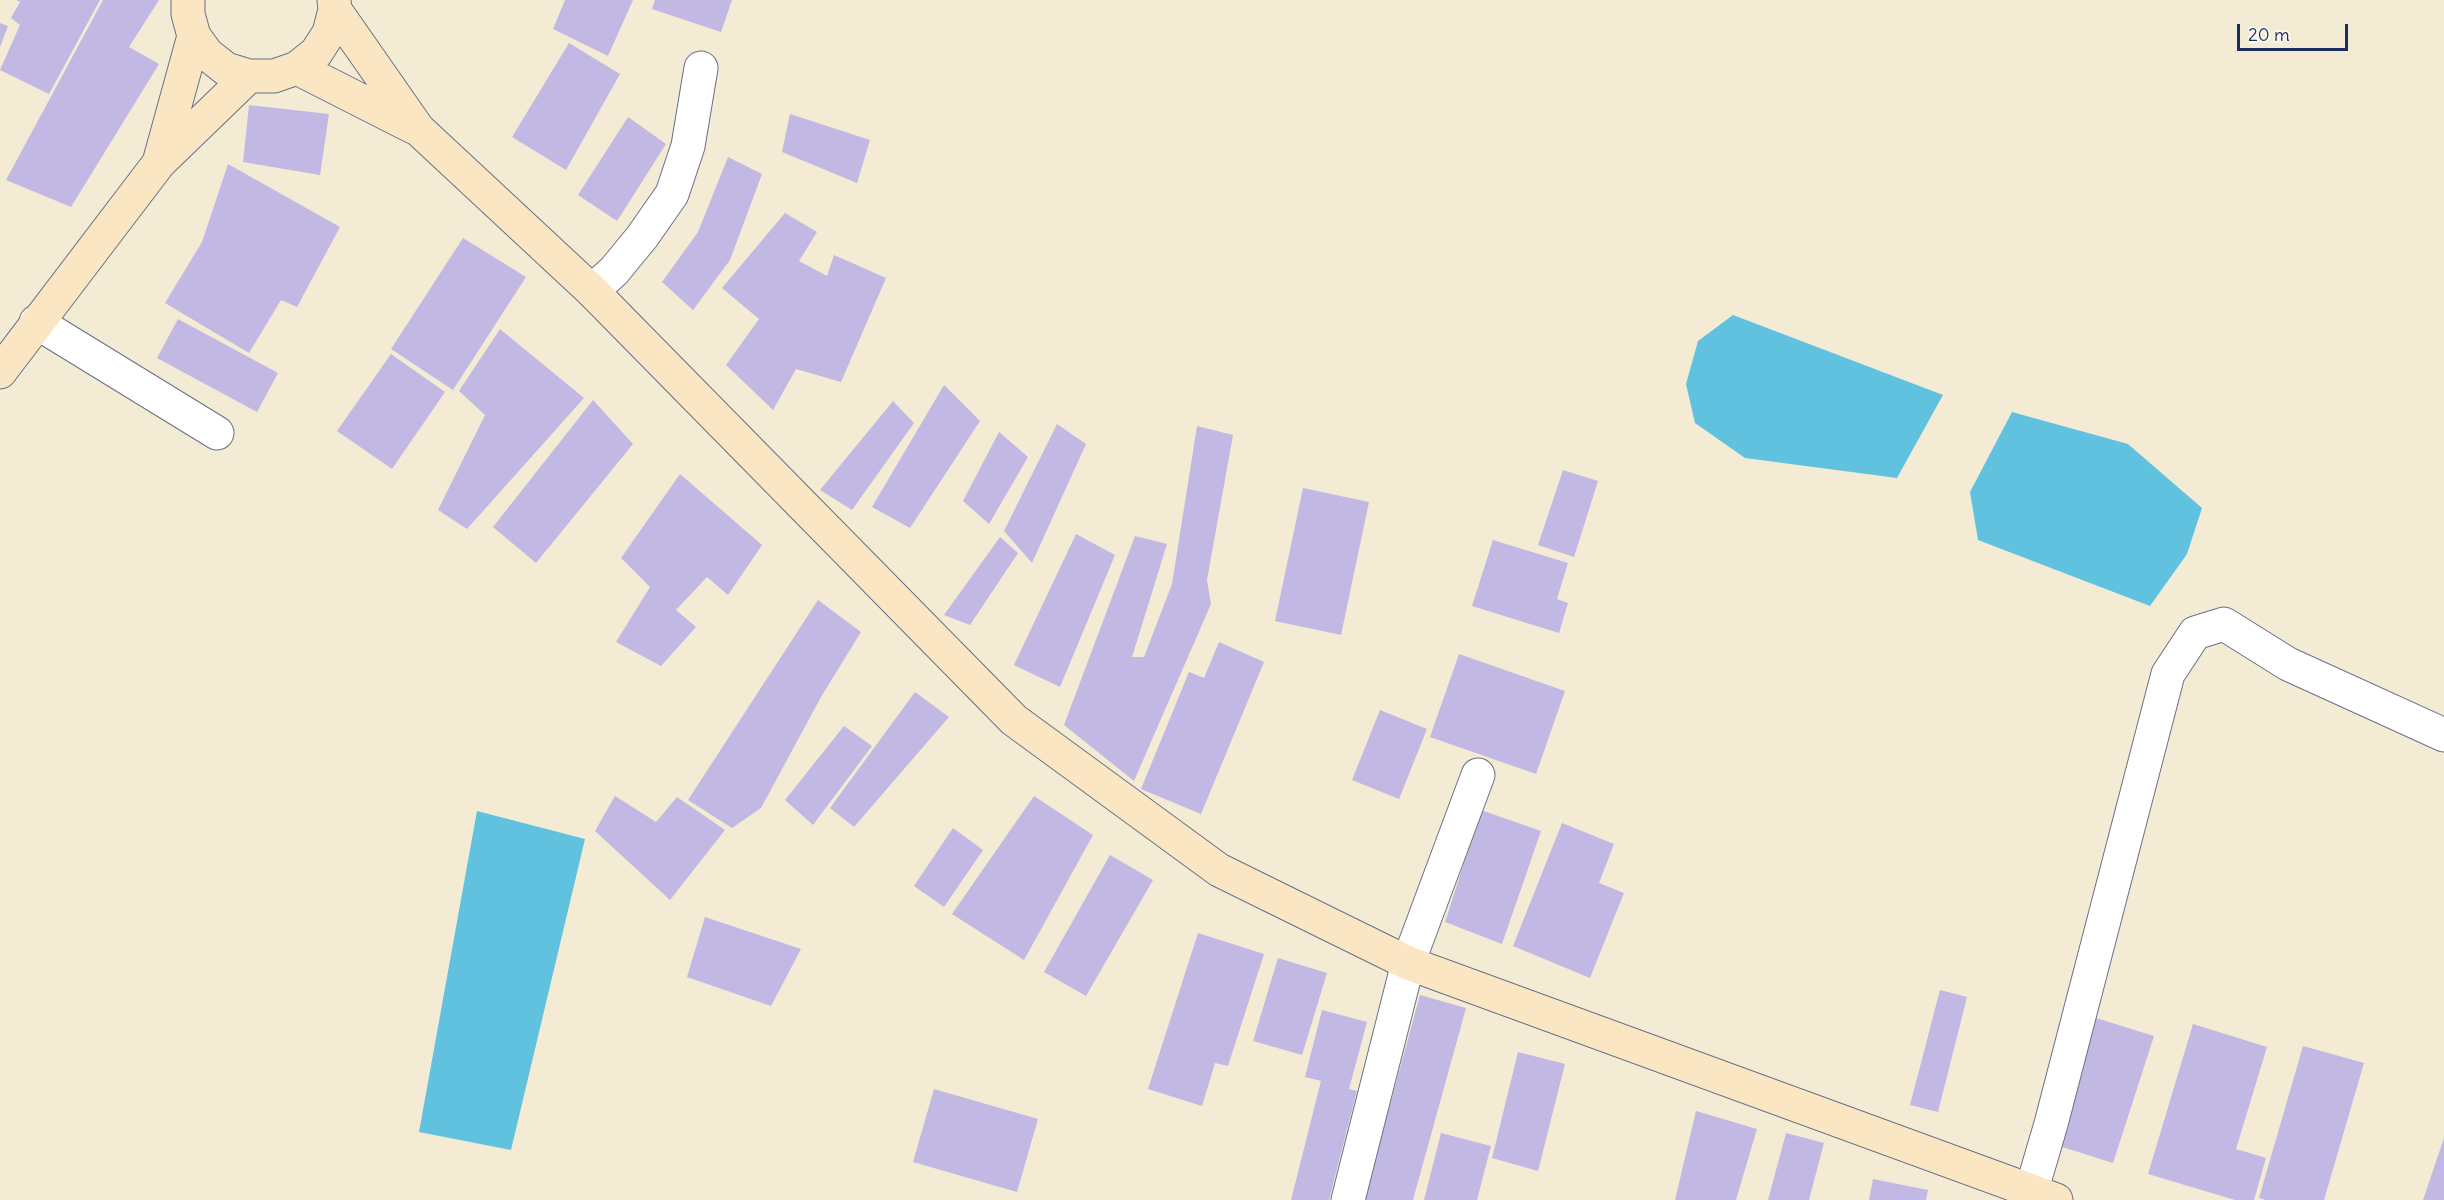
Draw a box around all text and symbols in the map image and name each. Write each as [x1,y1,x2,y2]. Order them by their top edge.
scale bar [2240,12,2351,50]
text: 20 m [2248,23,2290,46]

